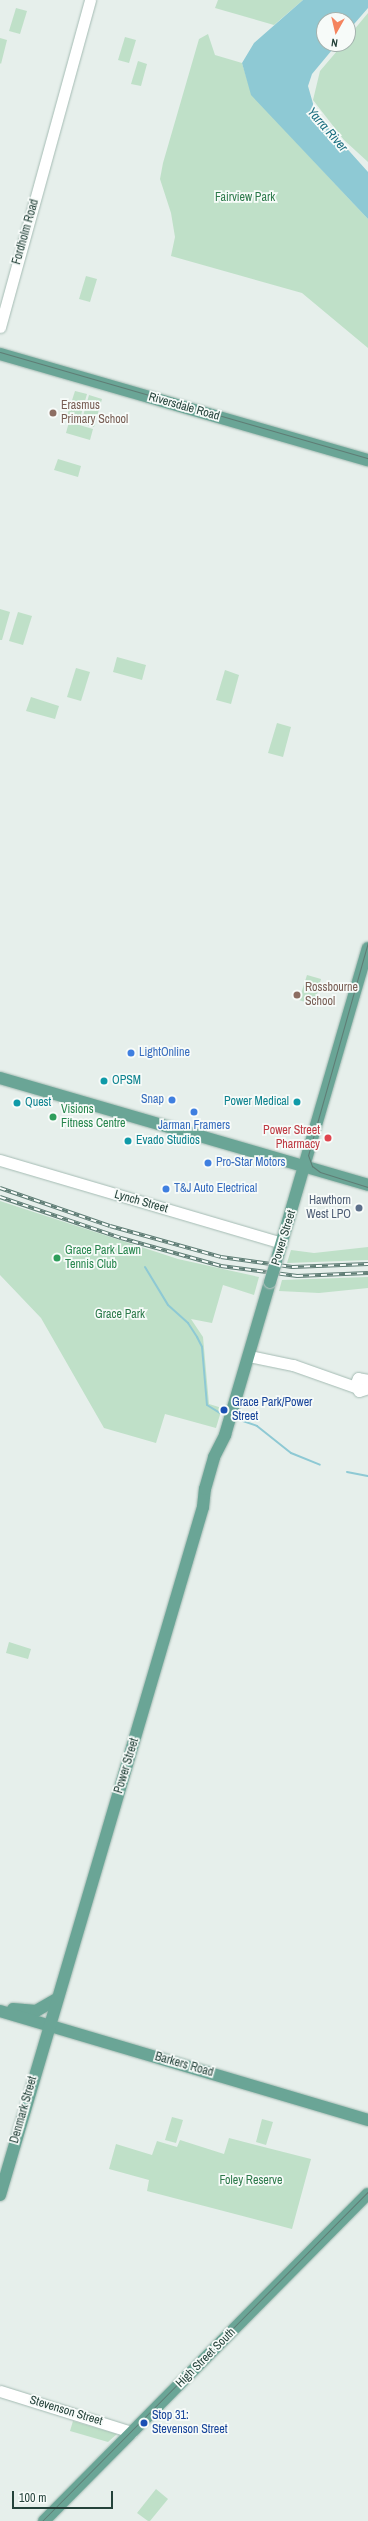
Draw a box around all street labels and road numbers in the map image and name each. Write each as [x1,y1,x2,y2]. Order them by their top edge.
street label: Fordholm Road [10,198,42,266]
street label: Riversdale Road [147,390,221,424]
street label: Lynch Street [113,1188,169,1216]
street label: Power Street [269,1209,299,1267]
street label: Power Street [112,1737,142,1795]
street label: Barkers Road [153,2050,215,2080]
street label: Denmark Street [8,2075,40,2145]
street label: High Street South [173,2325,239,2391]
street label: Stevenson Street [28,2393,104,2429]

